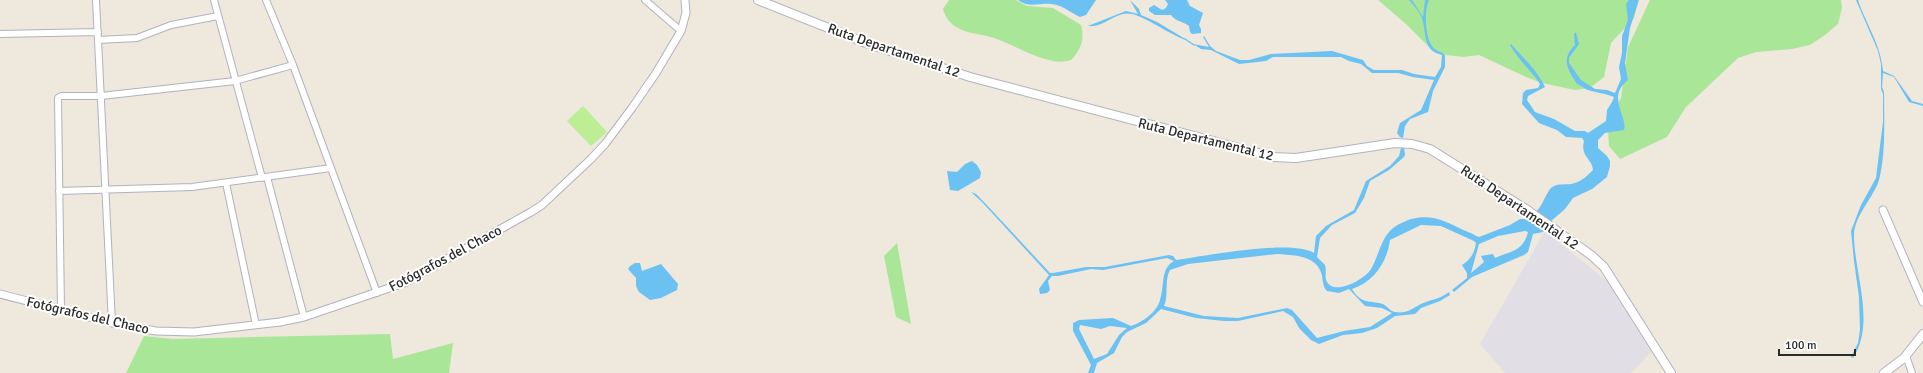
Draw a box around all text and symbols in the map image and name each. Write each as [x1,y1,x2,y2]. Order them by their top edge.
street label: Ruta Departamental 12 [825,20,962,81]
street label: Ruta Departamental 12 [1136,114,1275,165]
street label: Ruta Departamental 12 [1457,162,1582,253]
street label: Fotógrafos del Chaco [386,222,505,295]
street label: Fotógrafos del Chaco [25,293,151,338]
scale bar [1779,331,1855,357]
text: 100 m [1785,338,1817,353]

